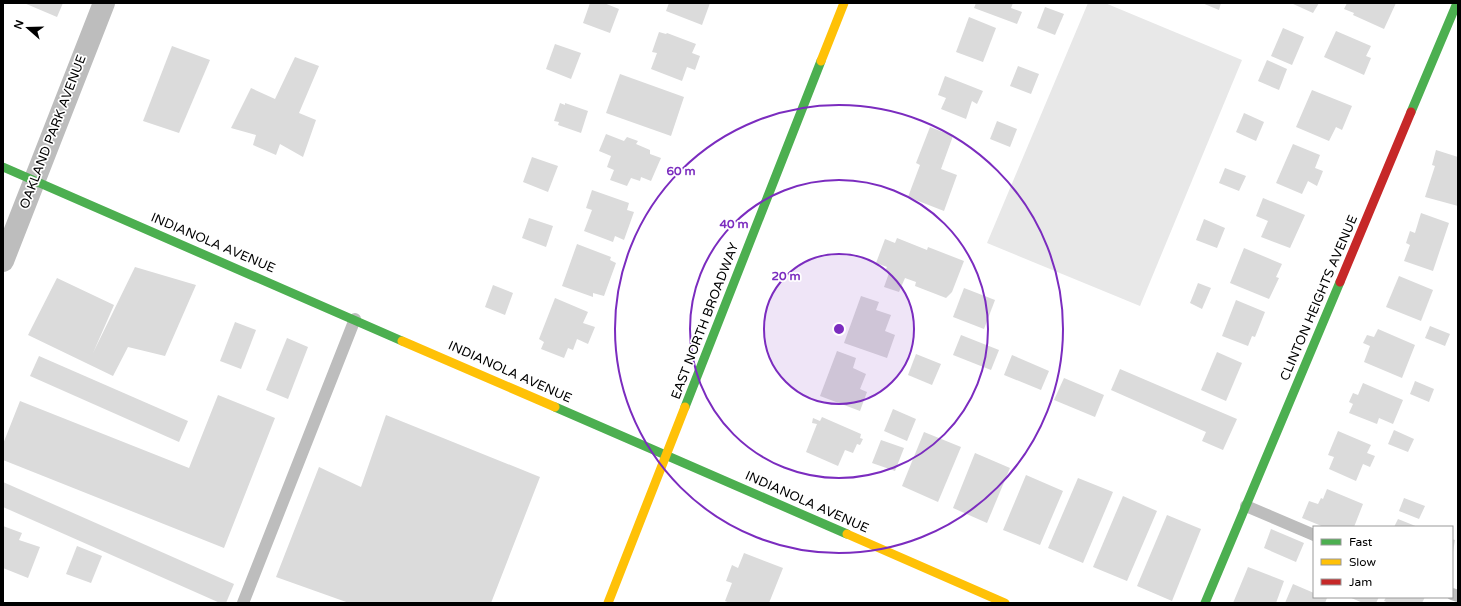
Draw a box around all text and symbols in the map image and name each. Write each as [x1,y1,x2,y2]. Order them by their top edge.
north arrow [8,8,48,48]
text: N [11,18,27,31]
street label: OAKLAND PARK AVENUE [16,53,90,211]
text: 60 m [666,164,696,178]
street label: INDIANOLA AVENUE [148,210,278,276]
street label: CLINTON HEIGHTS AVENUE [1277,213,1361,383]
text: 40 m [719,217,749,231]
street label: EAST NORTH BROADWAY [668,240,742,402]
text: 20 m [771,269,801,283]
centre of rings [832,322,846,336]
street label: INDIANOLA AVENUE [446,338,574,406]
street label: INDIANOLA AVENUE [743,468,871,536]
legend [1313,526,1453,598]
text: Fast [1349,535,1373,549]
text: Slow [1349,555,1376,569]
text: Jam [1349,575,1372,589]

